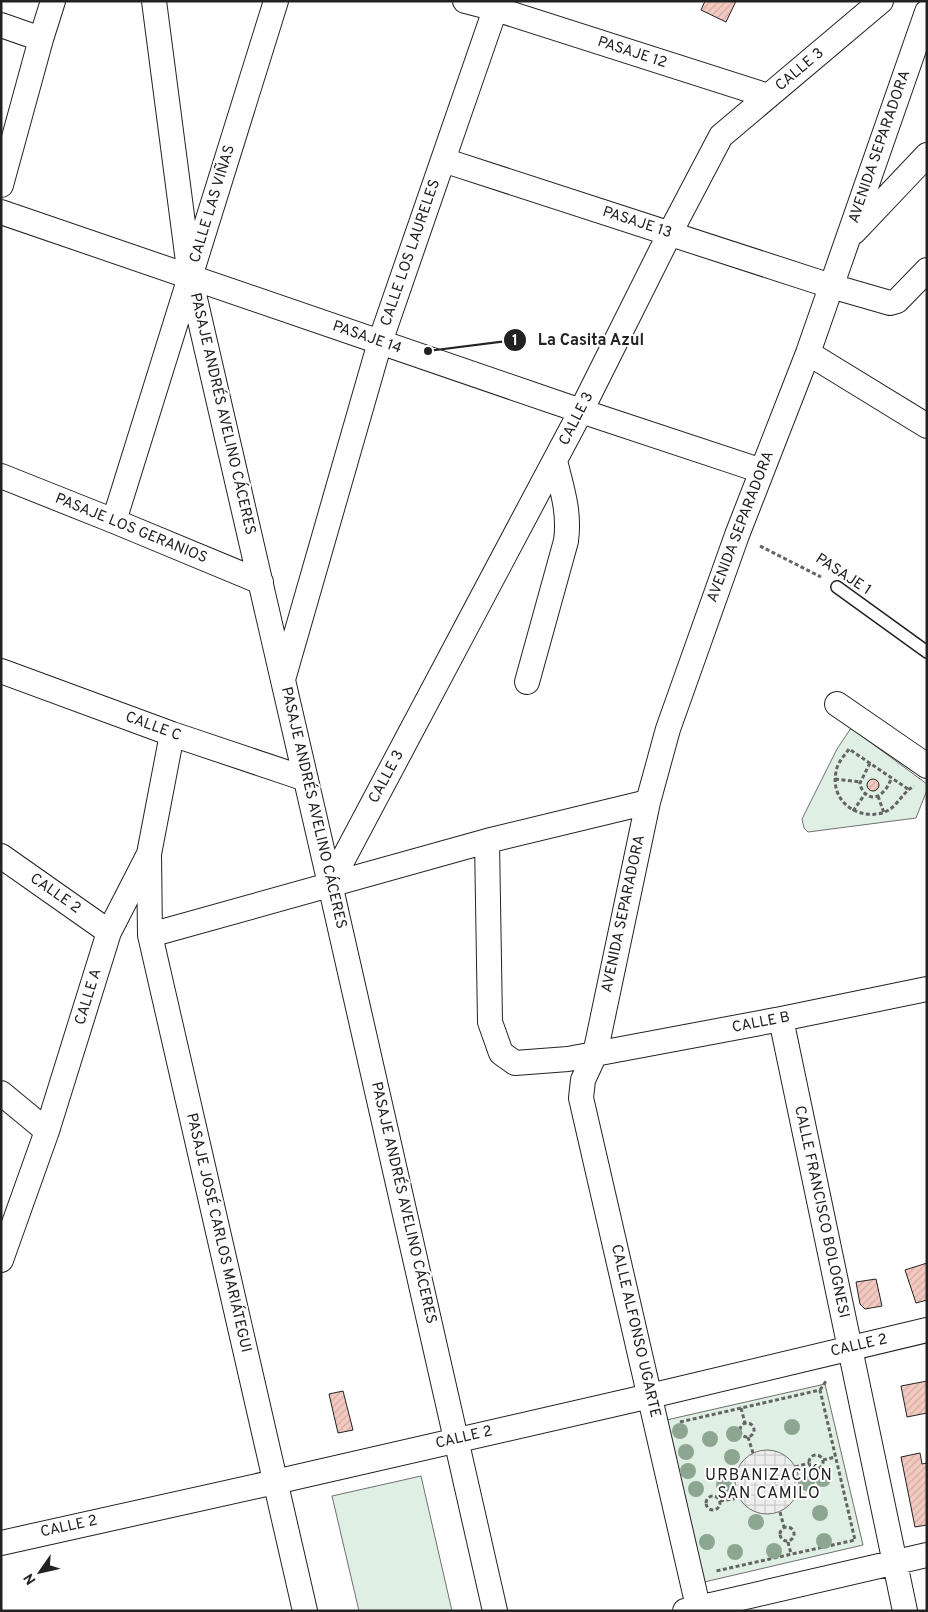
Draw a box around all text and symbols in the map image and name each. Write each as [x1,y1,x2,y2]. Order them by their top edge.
street label: PASAJE 12 [595,33,669,73]
street label: CALLE 3 [772,44,828,96]
street label: AVENIDA SEPARADORA [845,68,915,226]
street label: CALLE LAS VIÑAS [185,143,240,265]
street label: CALLE LOS LAURELES [377,177,445,329]
street label: PASAJE 13 [600,203,674,243]
street label: PASAJE ANDRÉS AVELINO CÁCERES [185,291,260,537]
street label: PASAJE 14 [330,317,404,359]
callout: La Casita Azul [502,324,654,355]
text: La Casita Azul [538,331,644,351]
text: 1 [512,332,518,351]
street label: CALLE 3 [555,389,599,449]
street label: AVENIDA SEPARADORA [703,449,779,605]
street label: PASAJE LOS GERANIOS [52,490,210,568]
street label: PASAJE 1 [811,550,875,600]
street label: PASAJE ANDRÉS AVELINO CÁCERES [276,685,351,931]
street label: CALLE C [122,708,184,746]
street label: CALLE 3 [365,747,409,807]
street label: AVENIDA SEPARADORA [598,833,650,995]
street label: CALLE 2 [26,870,84,918]
street label: CALLE A [71,966,107,1028]
street label: CALLE B [731,1008,791,1038]
street label: PASAJE ANDRÉS AVELINO CÁCERES [366,1080,441,1326]
street label: CALLE FRANCISCO BOLOGNESI [789,1104,853,1320]
street label: PASAJE JOSÉ CARLOS MARIÁTEGUI [181,1111,256,1355]
street label: CALLE ALFONSO UGARTE [606,1243,664,1419]
street label: CALLE 2 [829,1330,889,1362]
street label: CALLE 2 [434,1422,494,1454]
district label: URBANIZACIÓN SAN CAMILO [705,1464,833,1504]
street label: CALLE 2 [39,1512,99,1542]
north arrow [15,1547,65,1597]
text: N [21,1570,40,1587]

